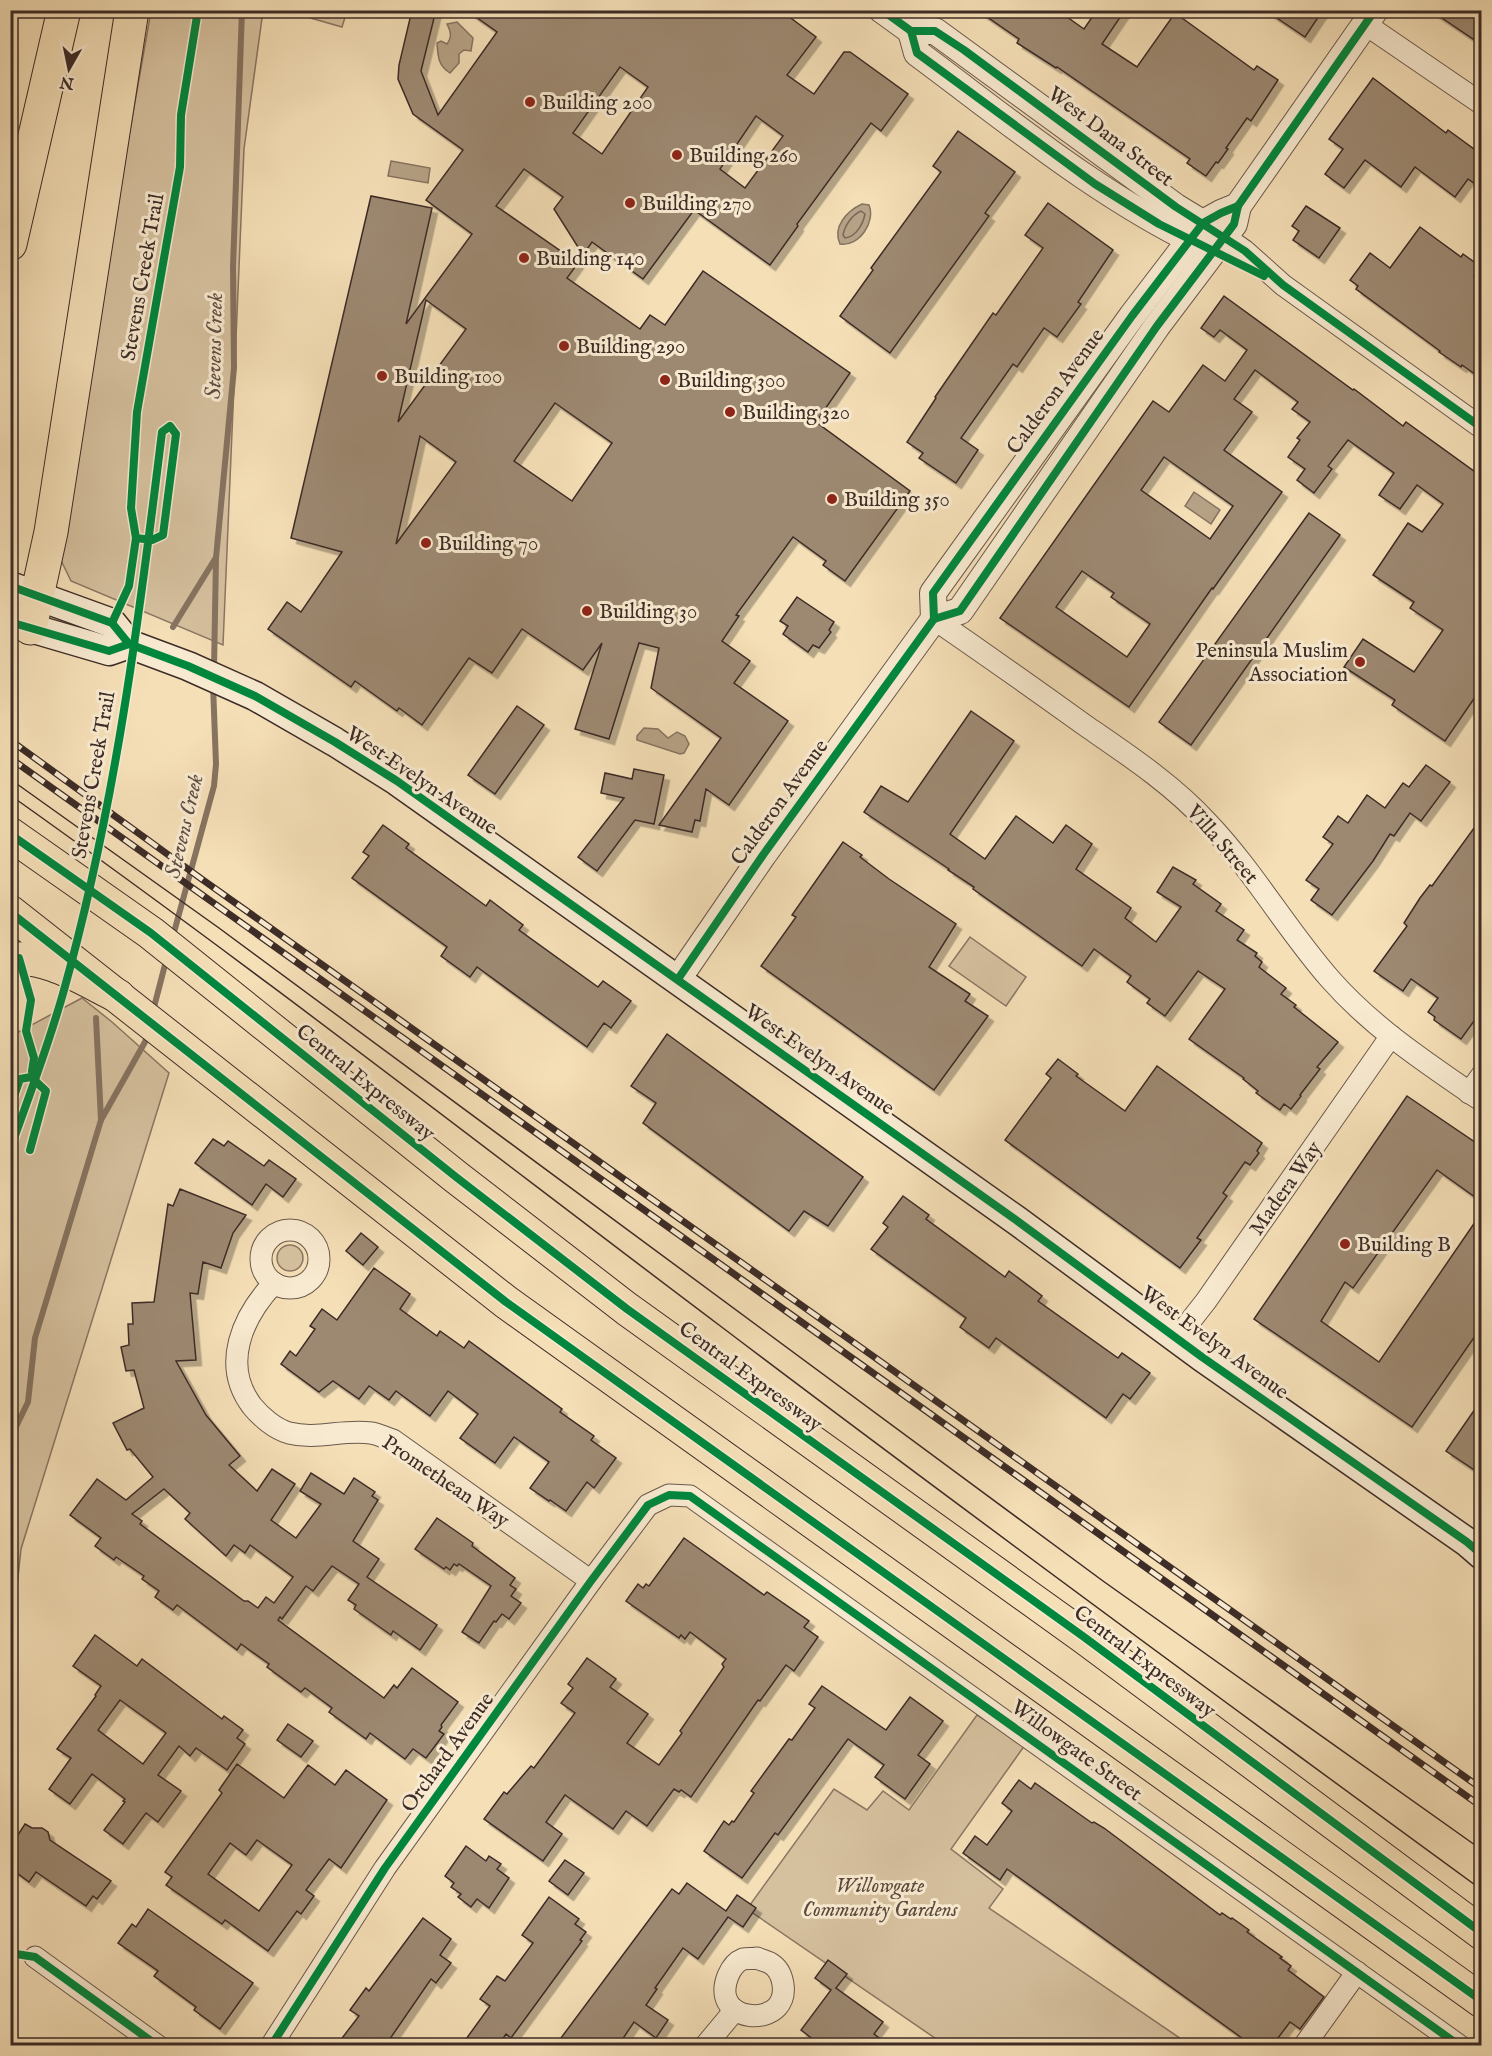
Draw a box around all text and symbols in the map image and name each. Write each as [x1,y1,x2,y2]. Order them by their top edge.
north arrow [39,39,99,99]
text: N [58,71,76,93]
street label: West Dana Street [1042,81,1178,193]
place label: Building 200 [542,90,653,117]
marker: Building 200 [523,95,537,109]
place label: Building 260 [689,143,798,170]
marker: Building 260 [670,148,684,162]
street label: Stevens Creek Trail [115,191,172,363]
place label: Building 270 [642,191,752,218]
marker: Building 270 [623,196,637,210]
place label: Building 140 [536,246,645,273]
marker: Building 140 [517,251,531,265]
water label: Stevens Creek [200,293,230,399]
street label: Calderon Avenue [1001,323,1111,460]
place label: Building 290 [576,334,685,361]
marker: Building 290 [557,339,571,353]
place label: Building 100 [394,364,502,391]
place label: Building 300 [677,368,786,395]
marker: Building 100 [375,369,389,383]
marker: Building 300 [658,373,672,387]
place label: Building 320 [742,400,850,427]
marker: Building 320 [723,405,737,419]
place label: Building 350 [844,487,950,514]
marker: Building 350 [825,492,839,506]
place label: Building 70 [438,531,538,558]
marker: Building 70 [419,536,433,550]
place label: Building 30 [599,599,697,626]
marker: Building 30 [580,604,594,618]
place label: Peninsula Muslim Association [1195,638,1348,689]
marker: Peninsula Muslim Association [1353,655,1367,669]
street label: Stevens Creek Trail [66,689,123,861]
street label: West Evelyn Avenue [340,721,502,842]
street label: Calderon Avenue [725,734,835,871]
water label: Stevens Creek [159,771,211,881]
street label: Villa Street [1179,799,1264,890]
street label: West Evelyn Avenue [739,998,900,1122]
street label: Central Expressway [290,1019,441,1148]
street label: Madera Way [1244,1136,1329,1241]
place label: Building B [1357,1232,1451,1259]
marker: Building B [1338,1237,1352,1251]
street label: West Evelyn Avenue [1135,1280,1294,1406]
street label: Central Expressway [673,1316,828,1439]
street label: Promethean Way [376,1430,514,1535]
street label: Central Expressway [1068,1600,1221,1725]
street label: Orchard Avenue [396,1687,501,1818]
street label: Willowgate Street [1005,1694,1147,1808]
park label: Willowgate Community Gardens [803,1873,958,1924]

